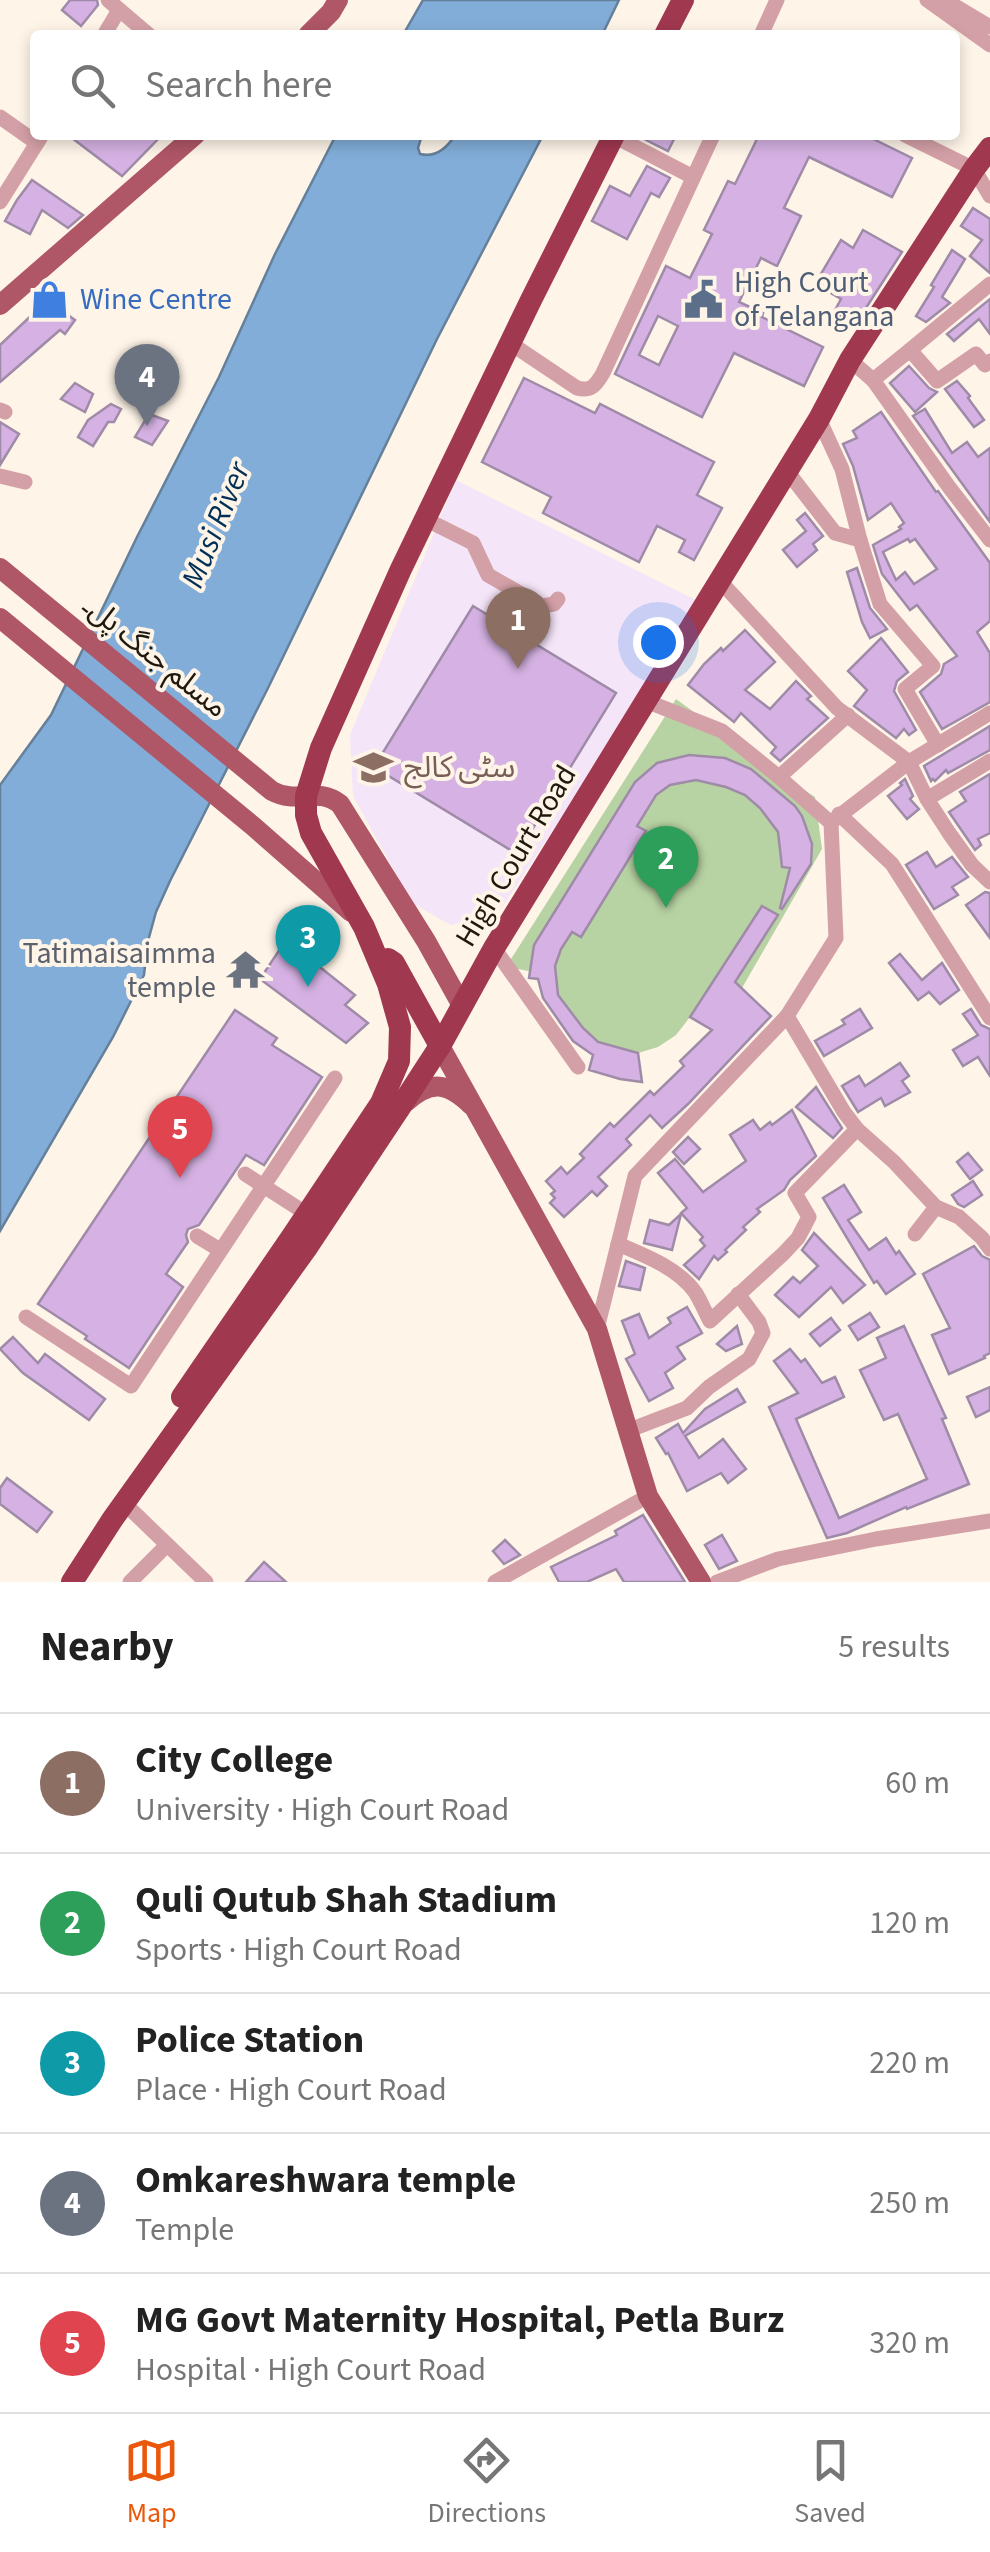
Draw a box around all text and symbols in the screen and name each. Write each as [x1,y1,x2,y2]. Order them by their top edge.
search box [30,30,960,140]
icon: search [65,58,120,113]
text: Search here [145,58,332,112]
place label: High Court of Telangana [734,261,894,338]
shop icon: Wine Centre [29,278,71,320]
place label: Wine Centre [80,278,232,321]
public building icon: High Court of Telangana [683,278,725,320]
pin: 4 [114,344,180,426]
water label: Musi River [170,453,263,595]
street label: مسلم جنگ پل۔ [72,584,237,729]
pin: 1 [486,586,550,669]
your location [633,617,684,668]
school or university icon: سٹی کالج [353,746,395,788]
place label: سٹی کالج [404,746,515,789]
street label: High Court Road [445,757,587,955]
pin: 2 [634,826,698,908]
pin: 3 [276,904,340,987]
place label: Tatimaisaimma temple [23,932,216,1009]
temple icon: Tatimaisaimma temple [225,949,267,991]
pin: 5 [148,1096,212,1178]
text: Nearby [40,1617,174,1677]
text: 5 results [838,1624,950,1670]
text: City College [135,1733,333,1787]
text: 1 [64,1760,81,1806]
text: 60 m [885,1760,950,1806]
text: University · High Court Road [135,1787,509,1833]
text: Quli Qutub Shah Stadium [135,1873,557,1927]
text: 2 [64,1900,81,1946]
text: 120 m [869,1900,950,1946]
text: Sports · High Court Road [135,1927,462,1973]
text: Police Station [135,2013,364,2067]
text: 3 [64,2040,81,2086]
text: 220 m [869,2040,950,2086]
text: Place · High Court Road [135,2067,447,2113]
text: Omkareshwara temple [135,2153,516,2207]
text: 4 [64,2180,81,2226]
text: 250 m [869,2180,950,2226]
text: Temple [135,2207,234,2253]
text: MG Govt Maternity Hospital, Petla Burz [135,2293,784,2347]
text: 5 [64,2320,81,2366]
text: 320 m [869,2320,950,2366]
text: Hospital · High Court Road [135,2347,486,2393]
tab: Map [124,2433,179,2533]
tab: Directions [428,2433,546,2533]
tab: Saved [794,2433,866,2533]

